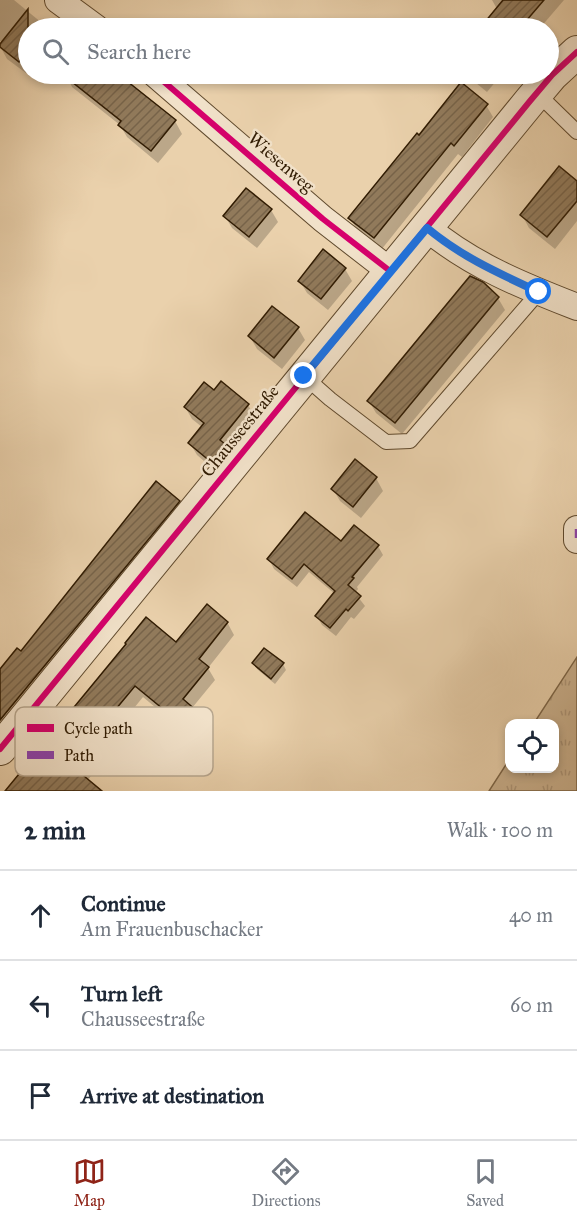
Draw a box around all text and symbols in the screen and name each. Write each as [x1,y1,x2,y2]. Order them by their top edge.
search box [18,18,559,84]
icon: search [39,35,72,68]
text: Search here [87,38,191,65]
street label: Wiesenweg [243,127,319,198]
route start [525,278,551,304]
route end [290,362,316,388]
street label: Chausseestraße [196,381,284,481]
legend [15,707,213,776]
text: Cycle path [64,719,133,738]
map controls [505,719,559,773]
button: locate [505,719,559,773]
text: Path [64,746,94,765]
text: 2 min [24,814,85,846]
text: Walk · 100 m [447,818,553,842]
text: Continue [81,890,166,917]
icon: ahead [24,899,57,932]
text: 40 m [509,903,553,927]
text: Am Frauenbuschacker [81,917,263,941]
text: Turn left [81,980,163,1007]
icon: left [24,989,57,1022]
text: 60 m [510,993,553,1017]
text: Chausseestraße [81,1007,205,1031]
icon: arrive [24,1079,57,1112]
text: Arrive at destination [81,1082,264,1109]
tab: Map [73,1155,106,1210]
tab: Directions [252,1155,320,1210]
tab: Saved [466,1155,504,1210]

